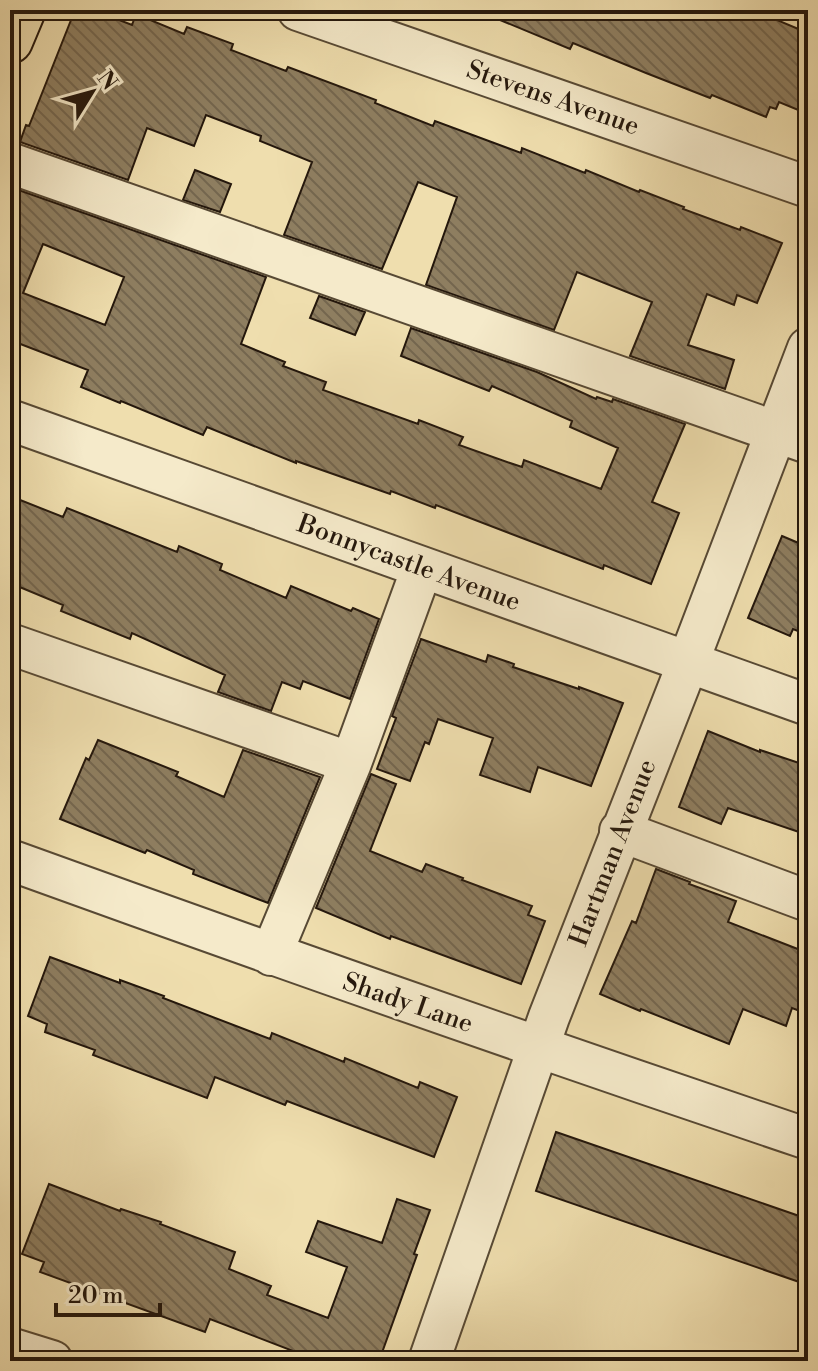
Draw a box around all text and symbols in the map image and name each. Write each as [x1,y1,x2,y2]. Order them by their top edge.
north arrow [52,52,132,132]
street label: Stevens Avenue [462,53,644,143]
text: N [91,66,123,96]
street label: Bonnycastle Avenue [292,507,525,618]
street label: Hartman Avenue [563,755,663,951]
street label: Shady Lane [339,966,477,1040]
scale bar [56,1267,160,1317]
text: 20 m [68,1281,124,1311]

